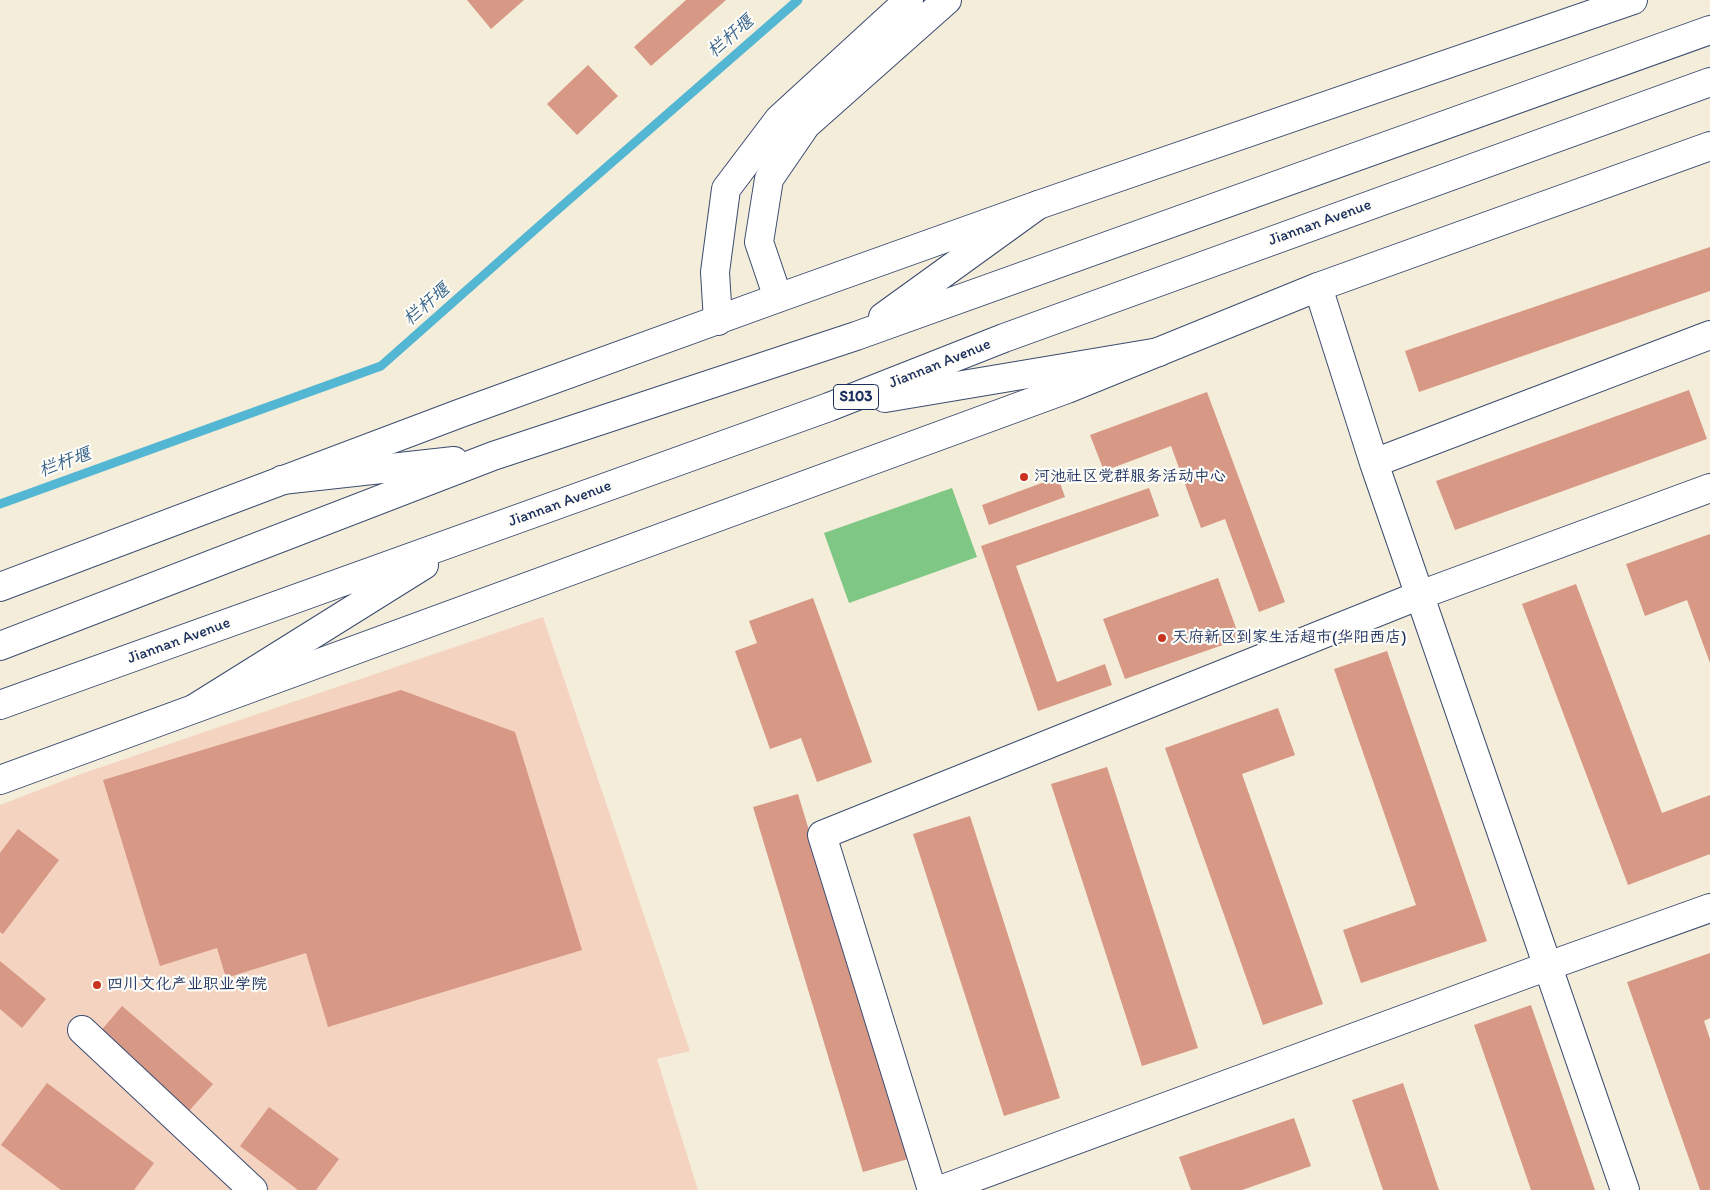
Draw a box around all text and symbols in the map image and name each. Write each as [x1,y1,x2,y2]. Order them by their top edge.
water label: 栏杆堰 [704,11,758,63]
street label: Jiannan Avenue [1266,195,1374,251]
water label: 栏杆堰 [400,279,454,331]
street label: Jiannan Avenue [886,335,994,393]
road number: S103 [834,384,878,410]
water label: 栏杆堰 [36,444,94,482]
place label: 河池社区党群服务活动中心 [1034,467,1226,487]
marker: 河池社区党群服务活动中心 [1018,471,1030,483]
street label: Jiannan Avenue [506,476,614,532]
street label: Jiannan Avenue [125,613,233,669]
place label: 天府新区到家生活超市(华阳西店) [1172,628,1406,648]
marker: 天府新区到家生活超市(华阳西店) [1156,632,1168,644]
place label: 四川文化产业职业学院 [107,975,267,995]
marker: 四川文化产业职业学院 [91,979,103,991]

